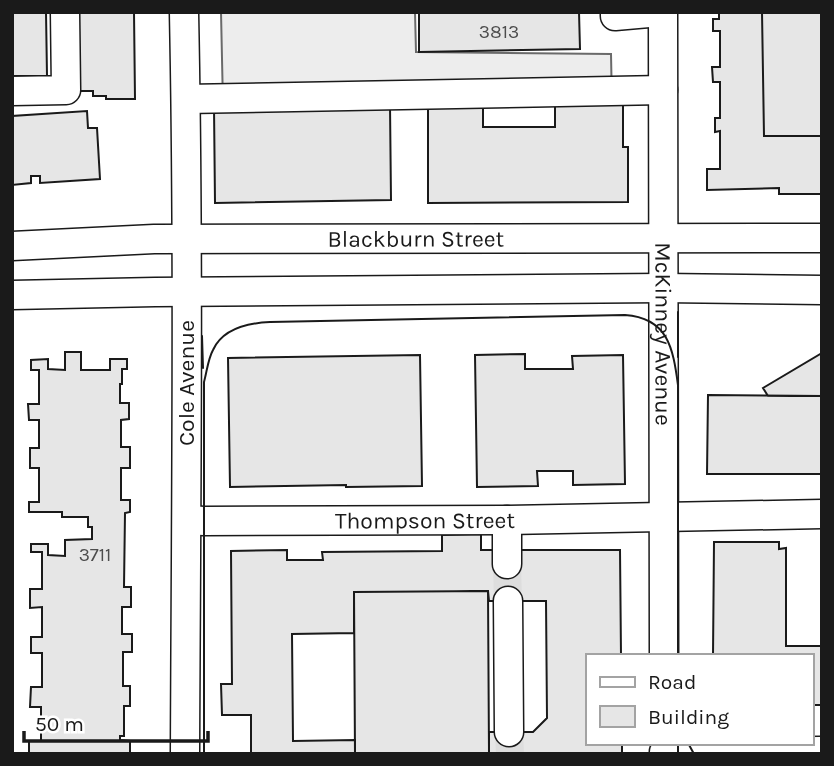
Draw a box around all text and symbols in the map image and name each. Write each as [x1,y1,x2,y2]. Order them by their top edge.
house number: 3813 [479,21,519,43]
street label: Blackburn Street [327,225,505,253]
street label: McKinney Avenue [649,242,677,426]
street label: Cole Avenue [173,320,200,446]
street label: Thompson Street [335,507,516,535]
house number: 3711 [79,544,111,566]
legend [586,654,813,745]
text: Road [648,670,696,694]
scale bar [24,700,208,744]
text: Building [648,705,729,729]
text: 50 m [35,712,84,736]

